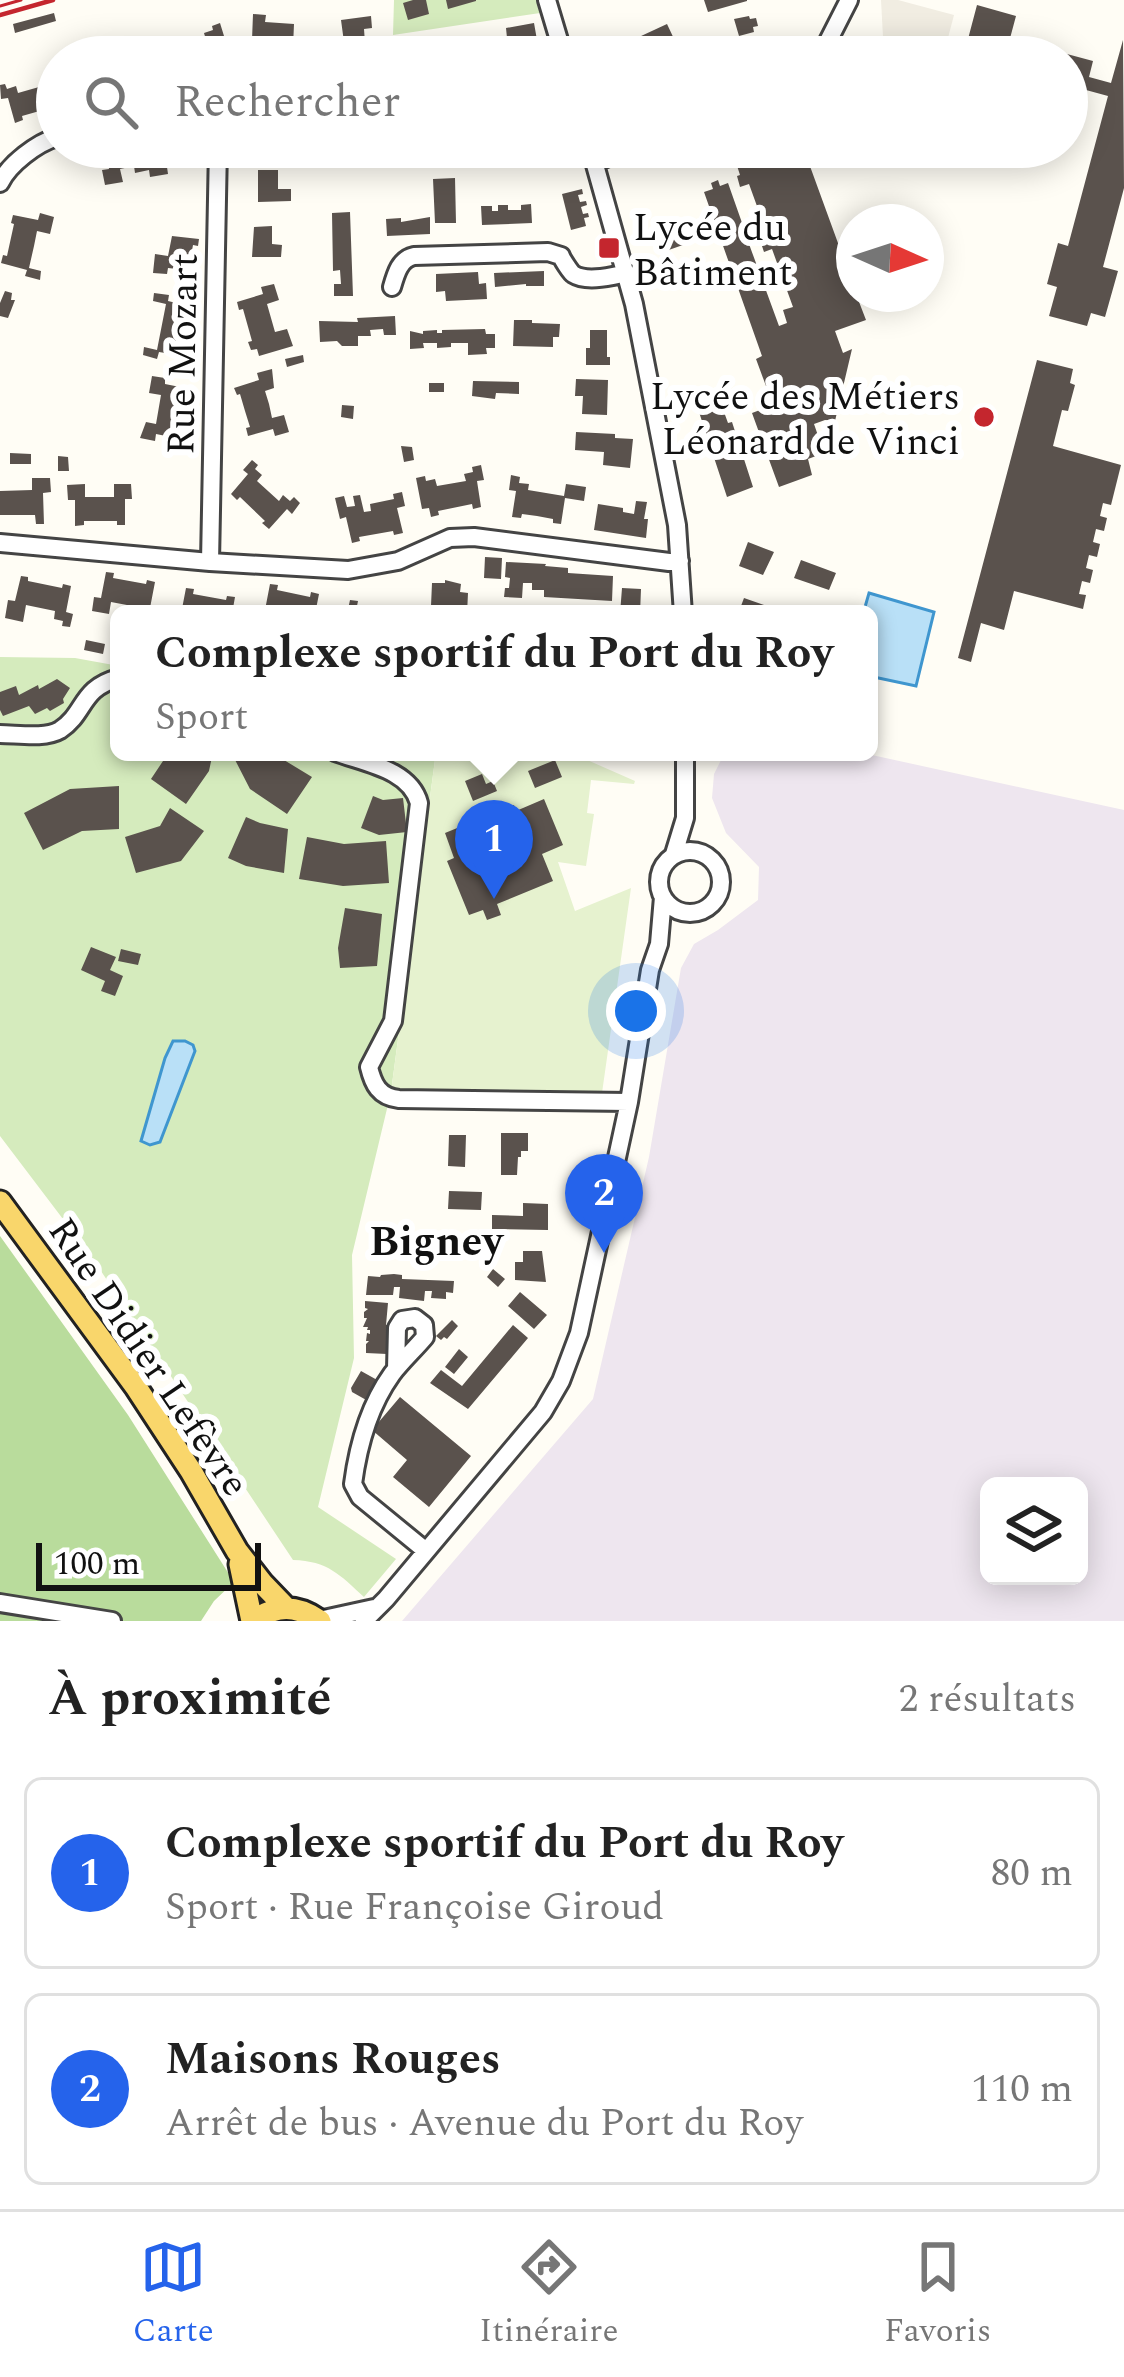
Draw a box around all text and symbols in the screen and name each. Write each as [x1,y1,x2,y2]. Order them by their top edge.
search box [36,36,1088,168]
text: Rechercher [174,68,400,137]
icon: search [78,69,144,135]
place label: Lycée du Bâtiment [633,199,793,303]
north arrow [836,204,944,312]
marker: Lycée du Bâtiment [596,235,622,261]
street label: Rue Mozart [152,253,215,455]
place label: Lycée des Métiers Léonard de Vinci [650,368,960,472]
marker: Lycée des Métiers Léonard de Vinci [971,404,997,430]
popup [110,605,878,761]
text: Complexe sportif du Port du Roy [155,619,833,688]
text: Sport [155,688,248,747]
pin: 1 [455,800,533,899]
your location [606,981,666,1041]
pin: 2 [565,1154,643,1253]
street label: Rue Didier Lefèvre [32,1206,263,1509]
district label: Bigney [369,1211,505,1274]
map controls [980,1477,1088,1585]
button: layers [980,1477,1088,1585]
scale bar [36,1537,261,1590]
text: 100 m [54,1539,140,1589]
text: À proximité [48,1660,332,1738]
text: 2 résultats [899,1670,1076,1729]
text: Complexe sportif du Port du Roy [165,1809,843,1878]
text: 1 [79,1844,101,1903]
text: 80 m [991,1844,1073,1903]
text: Sport · Rue Françoise Giroud [165,1878,664,1937]
text: Maisons Rouges [165,2025,501,2094]
text: 2 [79,2060,101,2119]
text: 110 m [971,2060,1073,2119]
text: Arrêt de bus · Avenue du Port du Roy [165,2094,803,2153]
tab: Carte [133,2234,214,2356]
tab: Itinéraire [479,2234,618,2356]
tab: Favoris [884,2234,991,2356]

